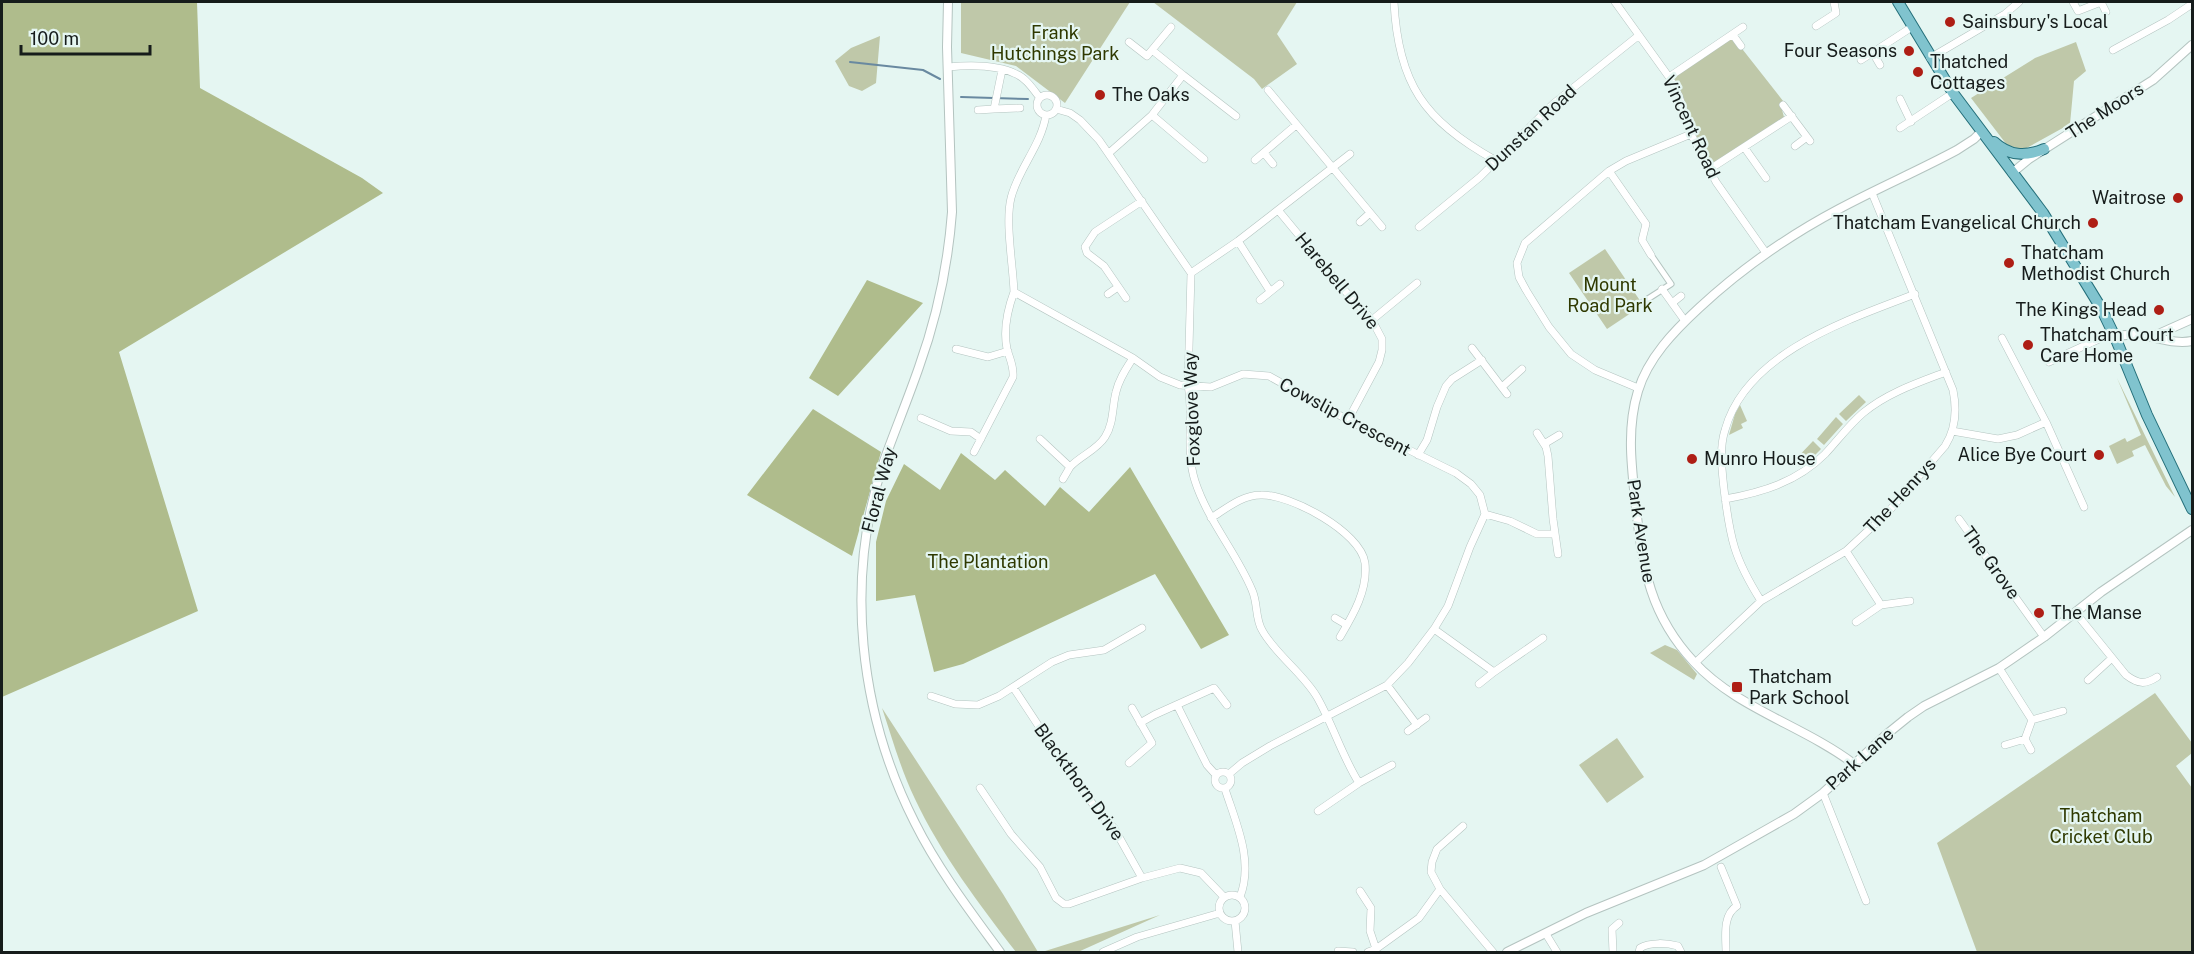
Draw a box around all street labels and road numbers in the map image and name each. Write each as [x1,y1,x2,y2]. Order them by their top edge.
street label: Vincent Road [1658,72,1724,182]
street label: The Moors [2062,78,2147,143]
street label: Dunstan Road [1481,80,1580,175]
street label: Harebell Drive [1291,228,1384,333]
street label: Foxglove Way [1179,351,1204,467]
street label: Cowslip Crescent [1276,373,1415,460]
street label: Floral Way [857,444,900,535]
street label: The Henrys [1859,454,1940,538]
street label: Park Avenue [1623,478,1660,584]
street label: The Grove [1958,522,2025,603]
street label: Blackthorn Drive [1030,719,1129,844]
street label: Park Lane [1822,723,1898,794]

